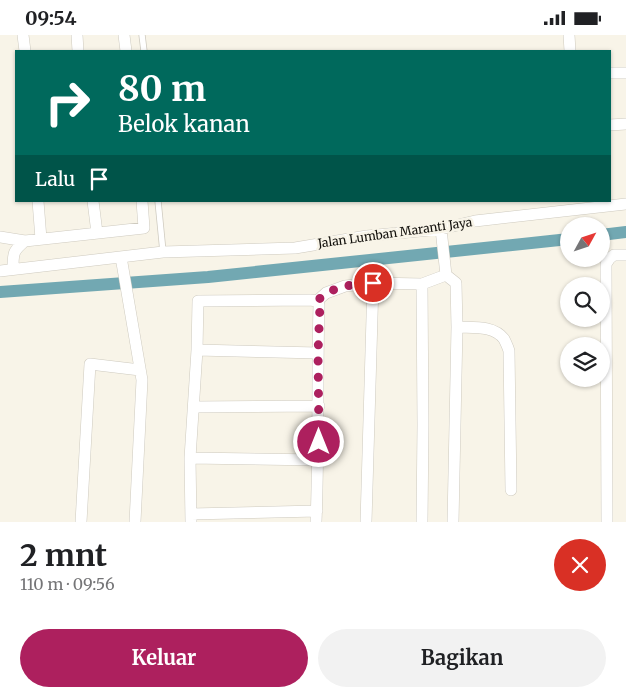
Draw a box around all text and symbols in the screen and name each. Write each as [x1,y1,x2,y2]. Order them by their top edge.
text: 09:54 [25,6,76,30]
text: 80 m [118,67,206,111]
icon: right [35,70,100,135]
text: Belok kanan [118,110,250,138]
icon: arrive [85,165,113,193]
text: Lalu [35,167,75,191]
street label: Jalan Lumban Maranti Jaya [316,214,474,251]
north arrow [560,217,610,267]
map controls [560,217,610,387]
pin [352,262,394,304]
icon: arrive [359,269,387,297]
button: search [560,277,610,327]
button: layers [560,337,610,387]
position arrow [292,415,344,467]
text: 2 mnt [20,536,107,574]
button: close [554,539,606,591]
text: 110 m · 09:56 [20,574,115,594]
button: Keluar [20,629,308,687]
button: Bagikan [318,629,606,687]

